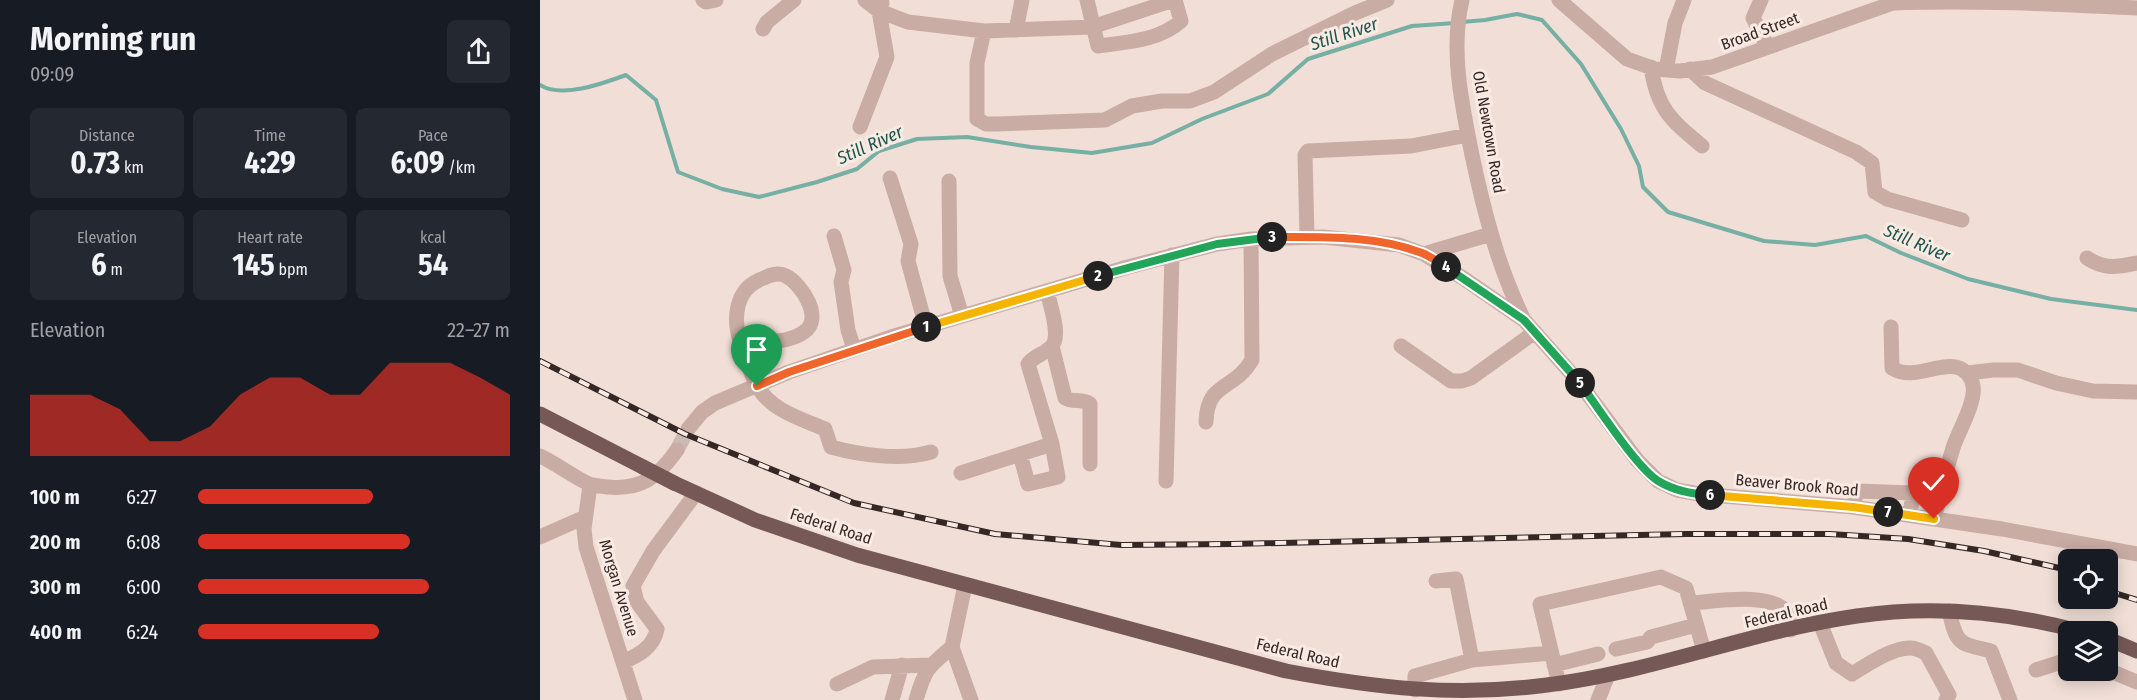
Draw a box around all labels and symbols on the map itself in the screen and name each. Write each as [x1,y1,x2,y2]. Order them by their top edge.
street label: Broad Street [1718,8,1802,54]
water label: Still River [1306,13,1381,56]
street label: Old Newtown Road [1469,69,1509,195]
water label: Still River [833,120,907,170]
water label: Still River [1880,219,1954,267]
pin: 3 [1257,222,1287,252]
pin: 4 [1431,252,1461,282]
pin: 2 [1083,261,1113,291]
pin: 1 [911,312,941,342]
pin [731,324,782,386]
pin: 5 [1565,368,1595,398]
pin [1908,457,1959,519]
street label: Beaver Brook Road [1735,470,1859,500]
pin: 6 [1695,480,1725,510]
pin: 7 [1873,497,1903,527]
street label: Federal Road [788,504,874,548]
street label: Morgan Avenue [595,537,643,639]
street label: Federal Road [1743,594,1829,632]
street label: Federal Road [1255,634,1341,672]

